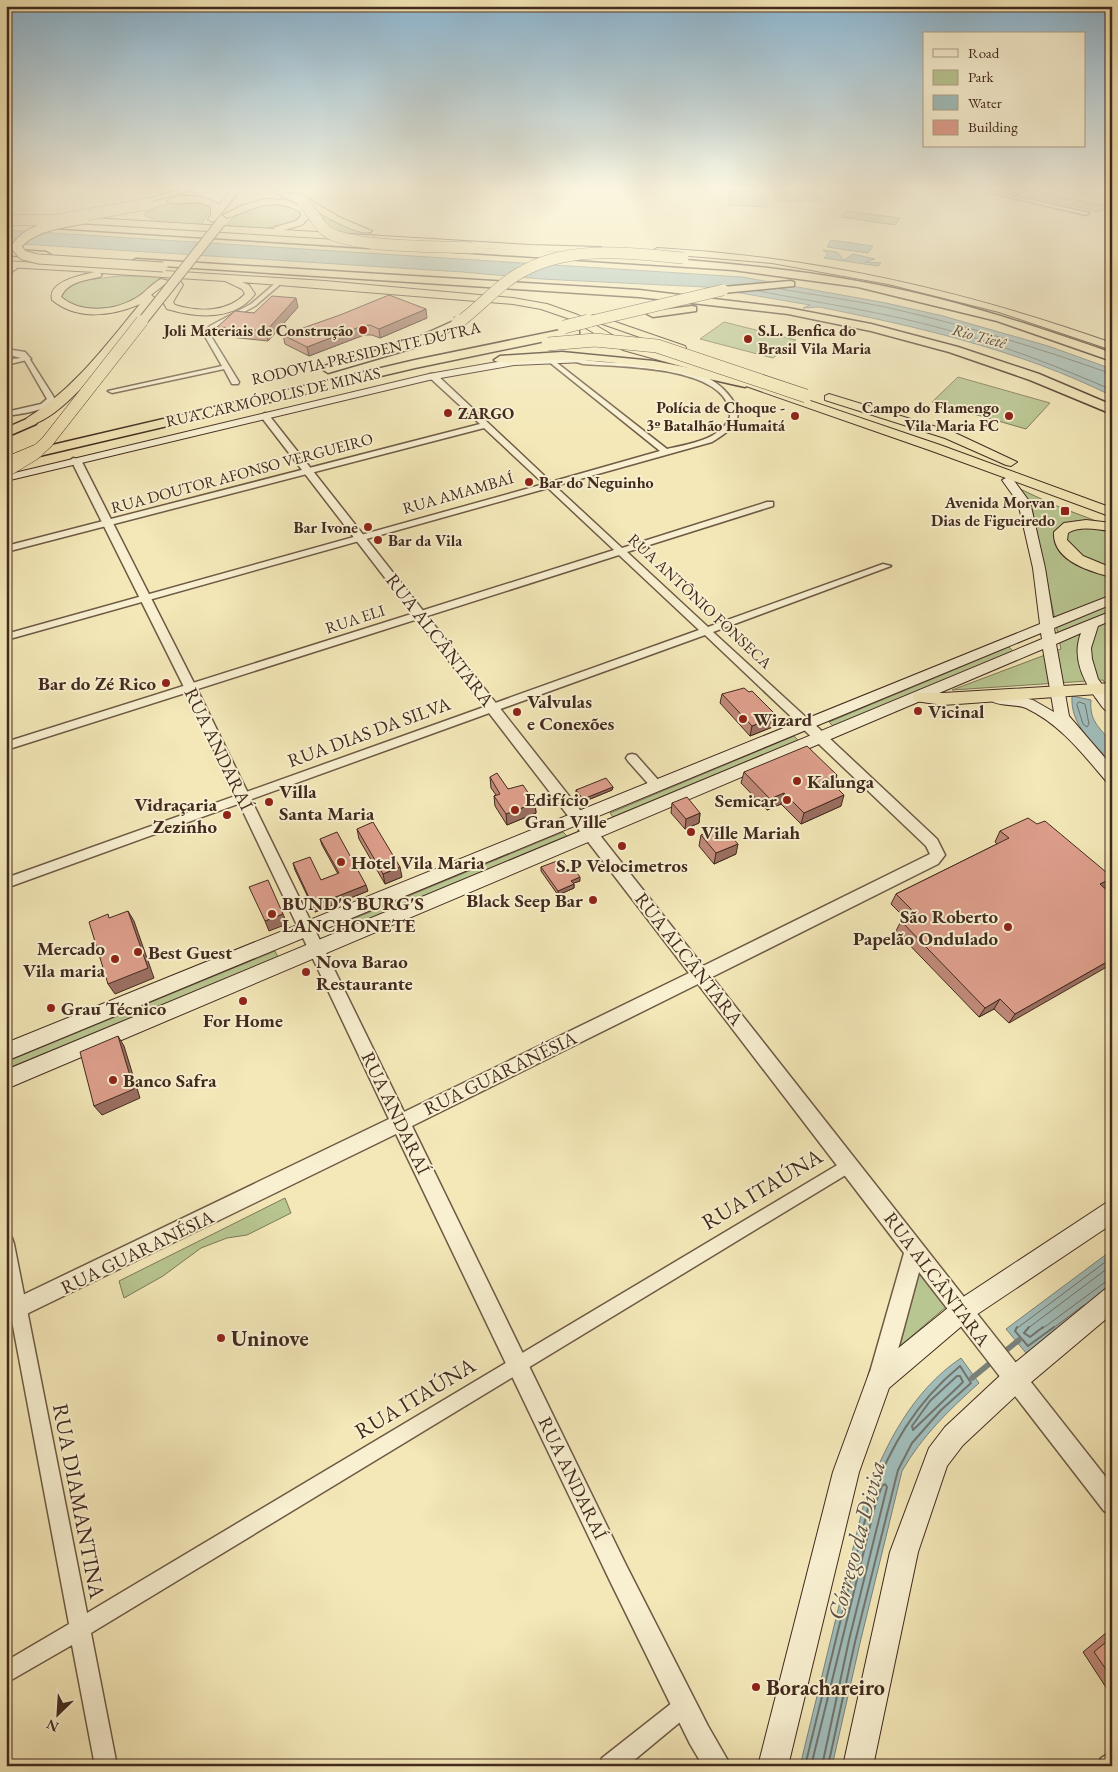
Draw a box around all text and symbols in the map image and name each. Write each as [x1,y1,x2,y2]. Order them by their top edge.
legend [923,32,1086,148]
text: Road [968,43,1000,62]
text: Park [968,67,995,86]
text: Water [968,93,1002,112]
text: Building [968,117,1018,136]
street label: RODOVIA PRESIDENTE DUTRA [249,316,483,390]
water label: Rio Tietê [950,319,1010,354]
place label: Joli Materiais de Construção [162,320,353,341]
place label: S.L. Benfica do Brasil Vila Maria [758,320,872,359]
marker: Joli Materiais de Construção [357,324,369,336]
marker: S.L. Benfica do Brasil Vila Maria [742,333,754,345]
street label: RUA CARMÓPOLIS DE MINAS [164,362,382,432]
place label: Polícia de Choque - 3º Batalhão Humaitá [646,397,786,436]
place label: Campo do Flamengo Vila Maria FC [862,397,999,436]
place label: ZARGO [458,403,514,424]
marker: ZARGO [442,407,454,419]
marker: Polícia de Choque - 3º Batalhão Humaitá [789,410,801,422]
marker: Campo do Flamengo Vila Maria FC [1003,410,1015,422]
street label: RUA DOUTOR AFONSO VERGUEIRO [109,428,375,518]
street label: RUA AMAMBAÍ [400,467,516,519]
place label: Bar do Neguinho [539,472,654,493]
marker: Bar do Neguinho [523,476,535,488]
place label: Avenida Morvan Dias de Figueiredo [931,492,1055,531]
marker: Avenida Morvan Dias de Figueiredo [1059,505,1071,517]
place label: Bar Ivone [294,517,358,538]
marker: Bar Ivone [362,521,374,533]
street label: RUA ANTÔNIO FONSECA [624,529,777,674]
place label: Bar da Vila [388,530,463,551]
marker: Bar da Vila [372,534,384,546]
street label: RUA ALCÂNTARA [380,568,500,712]
street label: RUA ELI [323,599,388,638]
place label: Bar do Zé Rico [38,671,156,696]
marker: Bar do Zé Rico [160,677,172,689]
street label: RUA ANDARAÍ [178,684,260,815]
place label: Valvulas e Conexões [527,689,614,736]
street label: RUA DIAS DA SILVA [284,691,455,773]
place label: Vicinal [928,699,985,724]
marker: Vicinal [912,705,924,717]
marker: Valvulas e Conexões [511,706,523,718]
place label: Wizard [753,707,813,732]
marker: Wizard [737,713,749,725]
place label: Kalunga [807,769,875,794]
marker: Kalunga [791,775,803,787]
place label: Villa Santa Maria [279,779,375,826]
place label: Edifício Gran Ville [525,787,607,834]
place label: Semicar [715,788,777,813]
place label: Vidraçaria Zezinho [134,792,218,839]
marker: Semicar [781,794,793,806]
marker: Villa Santa Maria [263,796,275,808]
marker: Edifício Gran Ville [509,804,521,816]
marker: Vidraçaria Zezinho [221,809,233,821]
place label: Ville Mariah [701,820,801,845]
marker: Ville Mariah [685,826,697,838]
marker: S.P Velocimetros [616,840,628,852]
place label: Hotel Vila Maria [351,850,485,875]
place label: S.P Velocimetros [556,853,688,878]
marker: Hotel Vila Maria [335,856,347,868]
street label: RUA ALCÂNTARA [629,887,749,1031]
place label: Black Seep Bar [466,888,583,913]
place label: BUND'S BURG'S LANCHONETE [282,891,424,938]
marker: Black Seep Bar [587,894,599,906]
place label: São Roberto Papelão Ondulado [853,904,998,951]
marker: BUND'S BURG'S LANCHONETE [266,908,278,920]
marker: São Roberto Papelão Ondulado [1002,921,1014,933]
place label: Mercado Vila maria [23,936,106,983]
place label: Best Guest [148,940,232,965]
marker: Best Guest [132,946,144,958]
place label: Nova Barao Restaurante [316,949,413,996]
marker: Mercado Vila maria [109,953,121,965]
marker: Nova Barao Restaurante [300,966,312,978]
marker: For Home [237,995,249,1007]
place label: Grau Técnico [61,996,167,1021]
marker: Grau Técnico [45,1002,57,1014]
place label: For Home [203,1008,283,1033]
street label: RUA GUARANÉSIA [419,1025,581,1121]
street label: RUA ANDARAÍ [355,1048,437,1179]
place label: Banco Safra [123,1068,217,1093]
marker: Banco Safra [107,1074,119,1086]
street label: RUA ITAÚNA [696,1141,828,1236]
street label: RUA GUARANÉSIA [56,1204,218,1300]
street label: RUA ALCÂNTARA [878,1207,996,1352]
place label: Uninove [231,1324,309,1353]
marker: Uninove [215,1332,227,1344]
street label: RUA ITAÚNA [349,1350,481,1445]
street label: RUA DIAMANTINA [46,1401,112,1602]
street label: RUA ANDARAÍ [532,1413,614,1544]
water label: Córrego da Divisa [820,1457,892,1623]
place label: Borachareiro [766,1673,885,1702]
marker: Borachareiro [750,1681,762,1693]
north arrow [32,1690,82,1740]
text: N [43,1715,61,1736]

